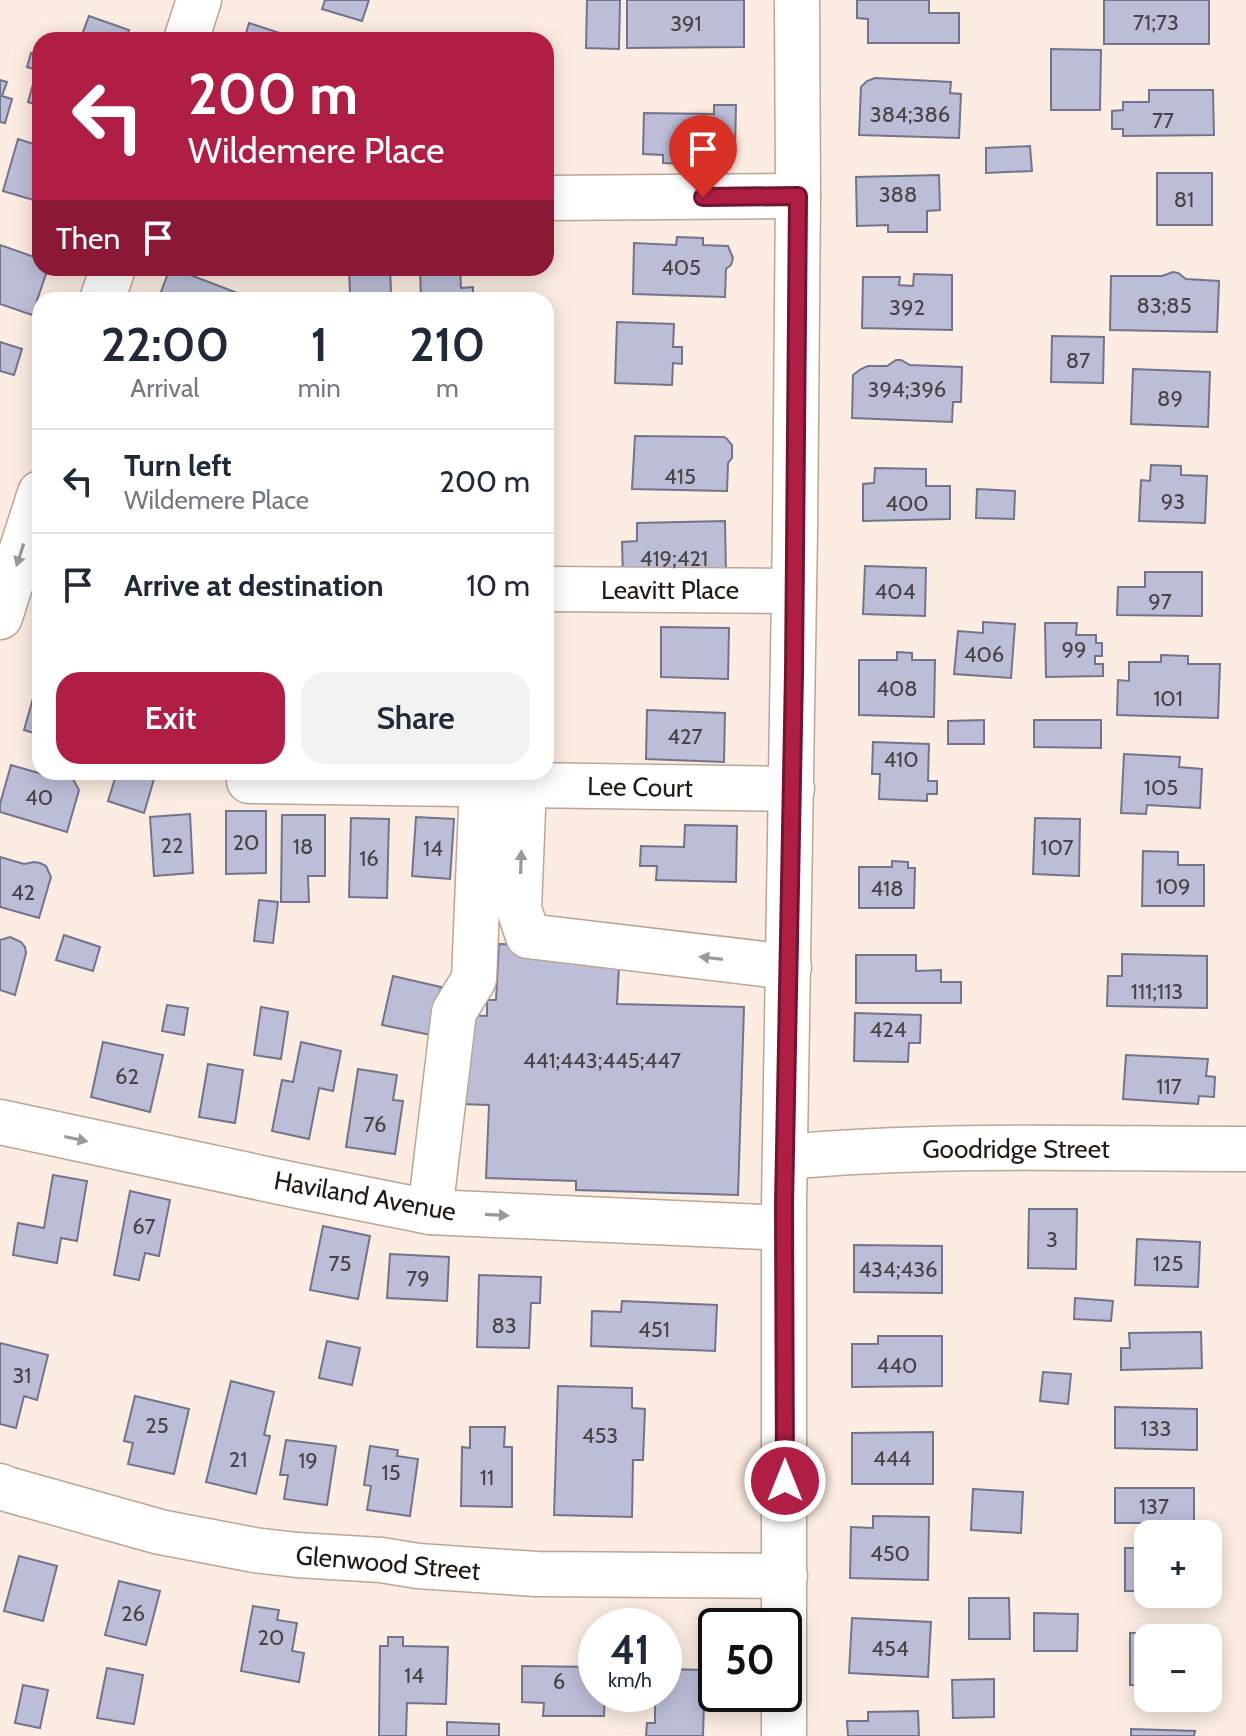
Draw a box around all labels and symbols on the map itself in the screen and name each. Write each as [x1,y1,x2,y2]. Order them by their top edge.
house number: 71;73 [1133,9,1179,36]
house number: 391 [670,10,702,37]
house number: 384;386 [870,101,950,128]
house number: 77 [1152,107,1174,134]
pin [669,115,737,197]
house number: 388 [879,181,917,208]
house number: 81 [1174,186,1194,213]
house number: 405 [661,254,701,281]
house number: 83;85 [1136,292,1192,319]
house number: 392 [889,294,925,321]
house number: 87 [1066,347,1090,374]
house number: 394;396 [868,376,946,403]
house number: 89 [1157,385,1183,412]
house number: 415 [664,463,696,490]
house number: 93 [1161,488,1185,515]
house number: 400 [885,490,929,517]
one-way arrow [13,543,26,567]
house number: 419;421 [640,545,708,572]
street label: Leavitt Place [601,574,739,606]
house number: 404 [875,578,916,605]
house number: 97 [1148,588,1172,615]
house number: 99 [1062,636,1087,663]
house number: 406 [964,641,1004,668]
house number: 408 [876,675,918,702]
house number: 101 [1153,685,1183,712]
house number: 427 [667,723,703,750]
house number: 410 [883,746,919,773]
street label: Lee Court [587,770,693,804]
house number: 105 [1144,774,1178,801]
house number: 40 [25,784,53,811]
house number: 20 [233,829,259,856]
house number: 22 [160,832,184,859]
house number: 18 [293,833,313,860]
house number: 107 [1040,834,1074,861]
house number: 14 [423,835,443,862]
house number: 16 [359,845,379,872]
one-way arrow [514,849,527,874]
house number: 109 [1155,873,1191,900]
house number: 418 [870,875,904,902]
house number: 42 [11,879,35,906]
one-way arrow [699,951,724,964]
house number: 111;113 [1131,978,1183,1005]
house number: 424 [870,1016,907,1043]
house number: 441;443;445;447 [523,1047,681,1074]
house number: 62 [115,1063,139,1090]
house number: 117 [1156,1073,1182,1100]
house number: 76 [363,1111,387,1138]
one-way arrow [64,1133,89,1146]
street label: Goodridge Street [922,1133,1110,1165]
street label: Haviland Avenue [271,1164,459,1228]
one-way arrow [485,1208,510,1221]
house number: 67 [132,1213,156,1240]
house number: 3 [1046,1226,1058,1253]
house number: 75 [329,1250,351,1277]
house number: 125 [1153,1250,1183,1277]
house number: 434;436 [858,1256,938,1283]
house number: 79 [406,1265,430,1292]
house number: 83 [491,1312,517,1339]
house number: 451 [638,1316,670,1343]
house number: 440 [877,1352,917,1379]
house number: 31 [12,1362,32,1389]
house number: 25 [145,1412,169,1439]
house number: 133 [1141,1415,1171,1442]
house number: 453 [582,1422,618,1449]
position arrow [743,1439,827,1523]
house number: 444 [873,1445,911,1472]
house number: 21 [229,1446,247,1473]
house number: 19 [298,1447,318,1474]
house number: 15 [381,1459,401,1486]
house number: 11 [480,1464,494,1491]
house number: 137 [1139,1493,1169,1520]
street label: Glenwood Street [294,1539,482,1587]
house number: 450 [870,1540,910,1567]
house number: 26 [121,1600,145,1627]
speed limit sign: 50 [698,1608,802,1712]
house number: 20 [258,1624,284,1651]
house number: 454 [871,1635,909,1662]
house number: 14 [404,1662,424,1689]
house number: 6 [553,1668,565,1695]

